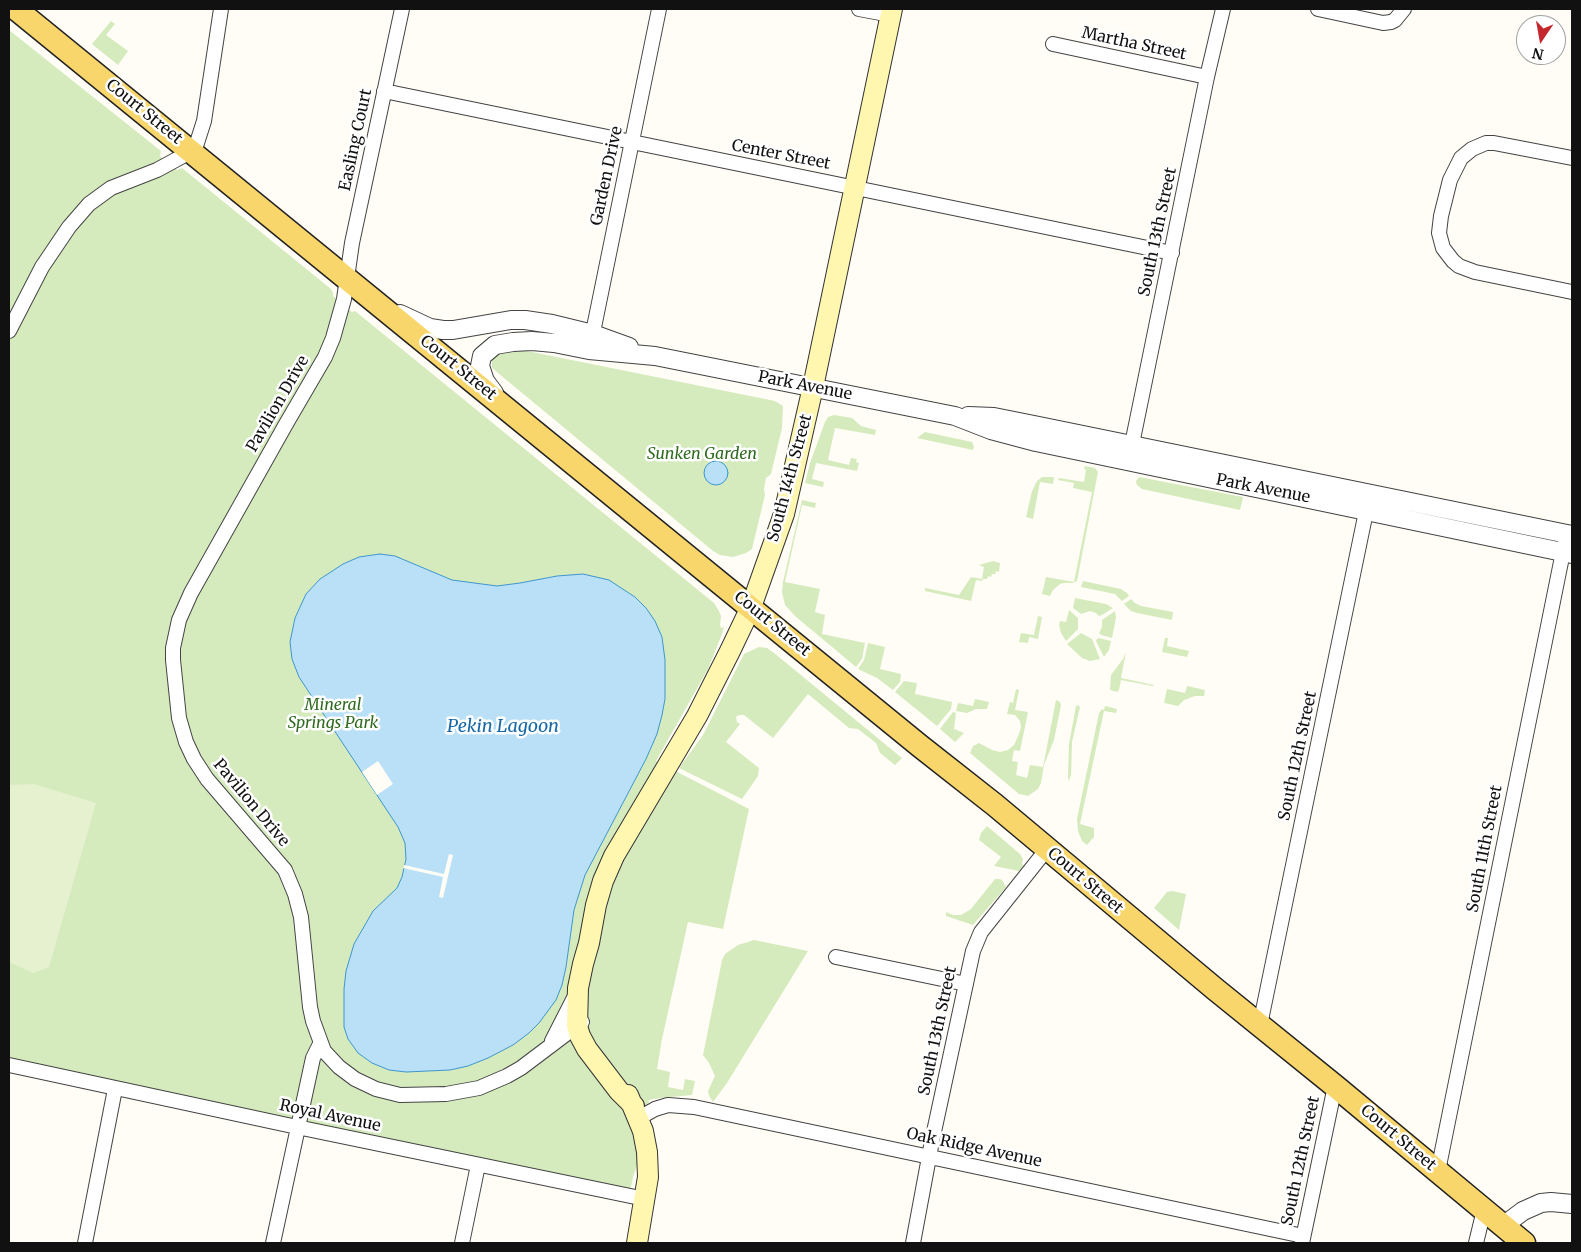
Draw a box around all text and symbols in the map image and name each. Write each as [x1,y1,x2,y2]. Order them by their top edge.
north arrow [1516,15,1566,65]
street label: Martha Street [1080,24,1188,64]
text: N [1531,44,1545,64]
street label: Court Street [102,75,186,149]
street label: Easling Court [336,87,376,193]
street label: Garden Drive [587,125,627,227]
street label: Center Street [730,136,832,174]
street label: South 13th Street [1135,166,1181,298]
street label: Court Street [416,331,500,405]
street label: Pavilion Drive [243,352,313,456]
street label: Park Avenue [756,367,854,405]
street label: South 14th Street [764,412,816,544]
park label: Sunken Garden [647,444,757,464]
street label: Park Avenue [1214,470,1312,508]
street label: Court Street [730,587,814,661]
street label: South 12th Street [1275,689,1321,823]
park label: Mineral Springs Park [288,695,378,733]
water label: Pekin Lagoon [447,716,559,738]
street label: Pavilion Drive [209,755,293,851]
street label: South 11th Street [1463,784,1507,914]
street label: Court Street [1043,844,1127,918]
street label: South 13th Street [915,965,961,1097]
street label: South 12th Street [1278,1094,1324,1228]
street label: Royal Avenue [278,1096,382,1136]
street label: Court Street [1356,1101,1440,1175]
street label: Oak Ridge Avenue [905,1124,1043,1172]

